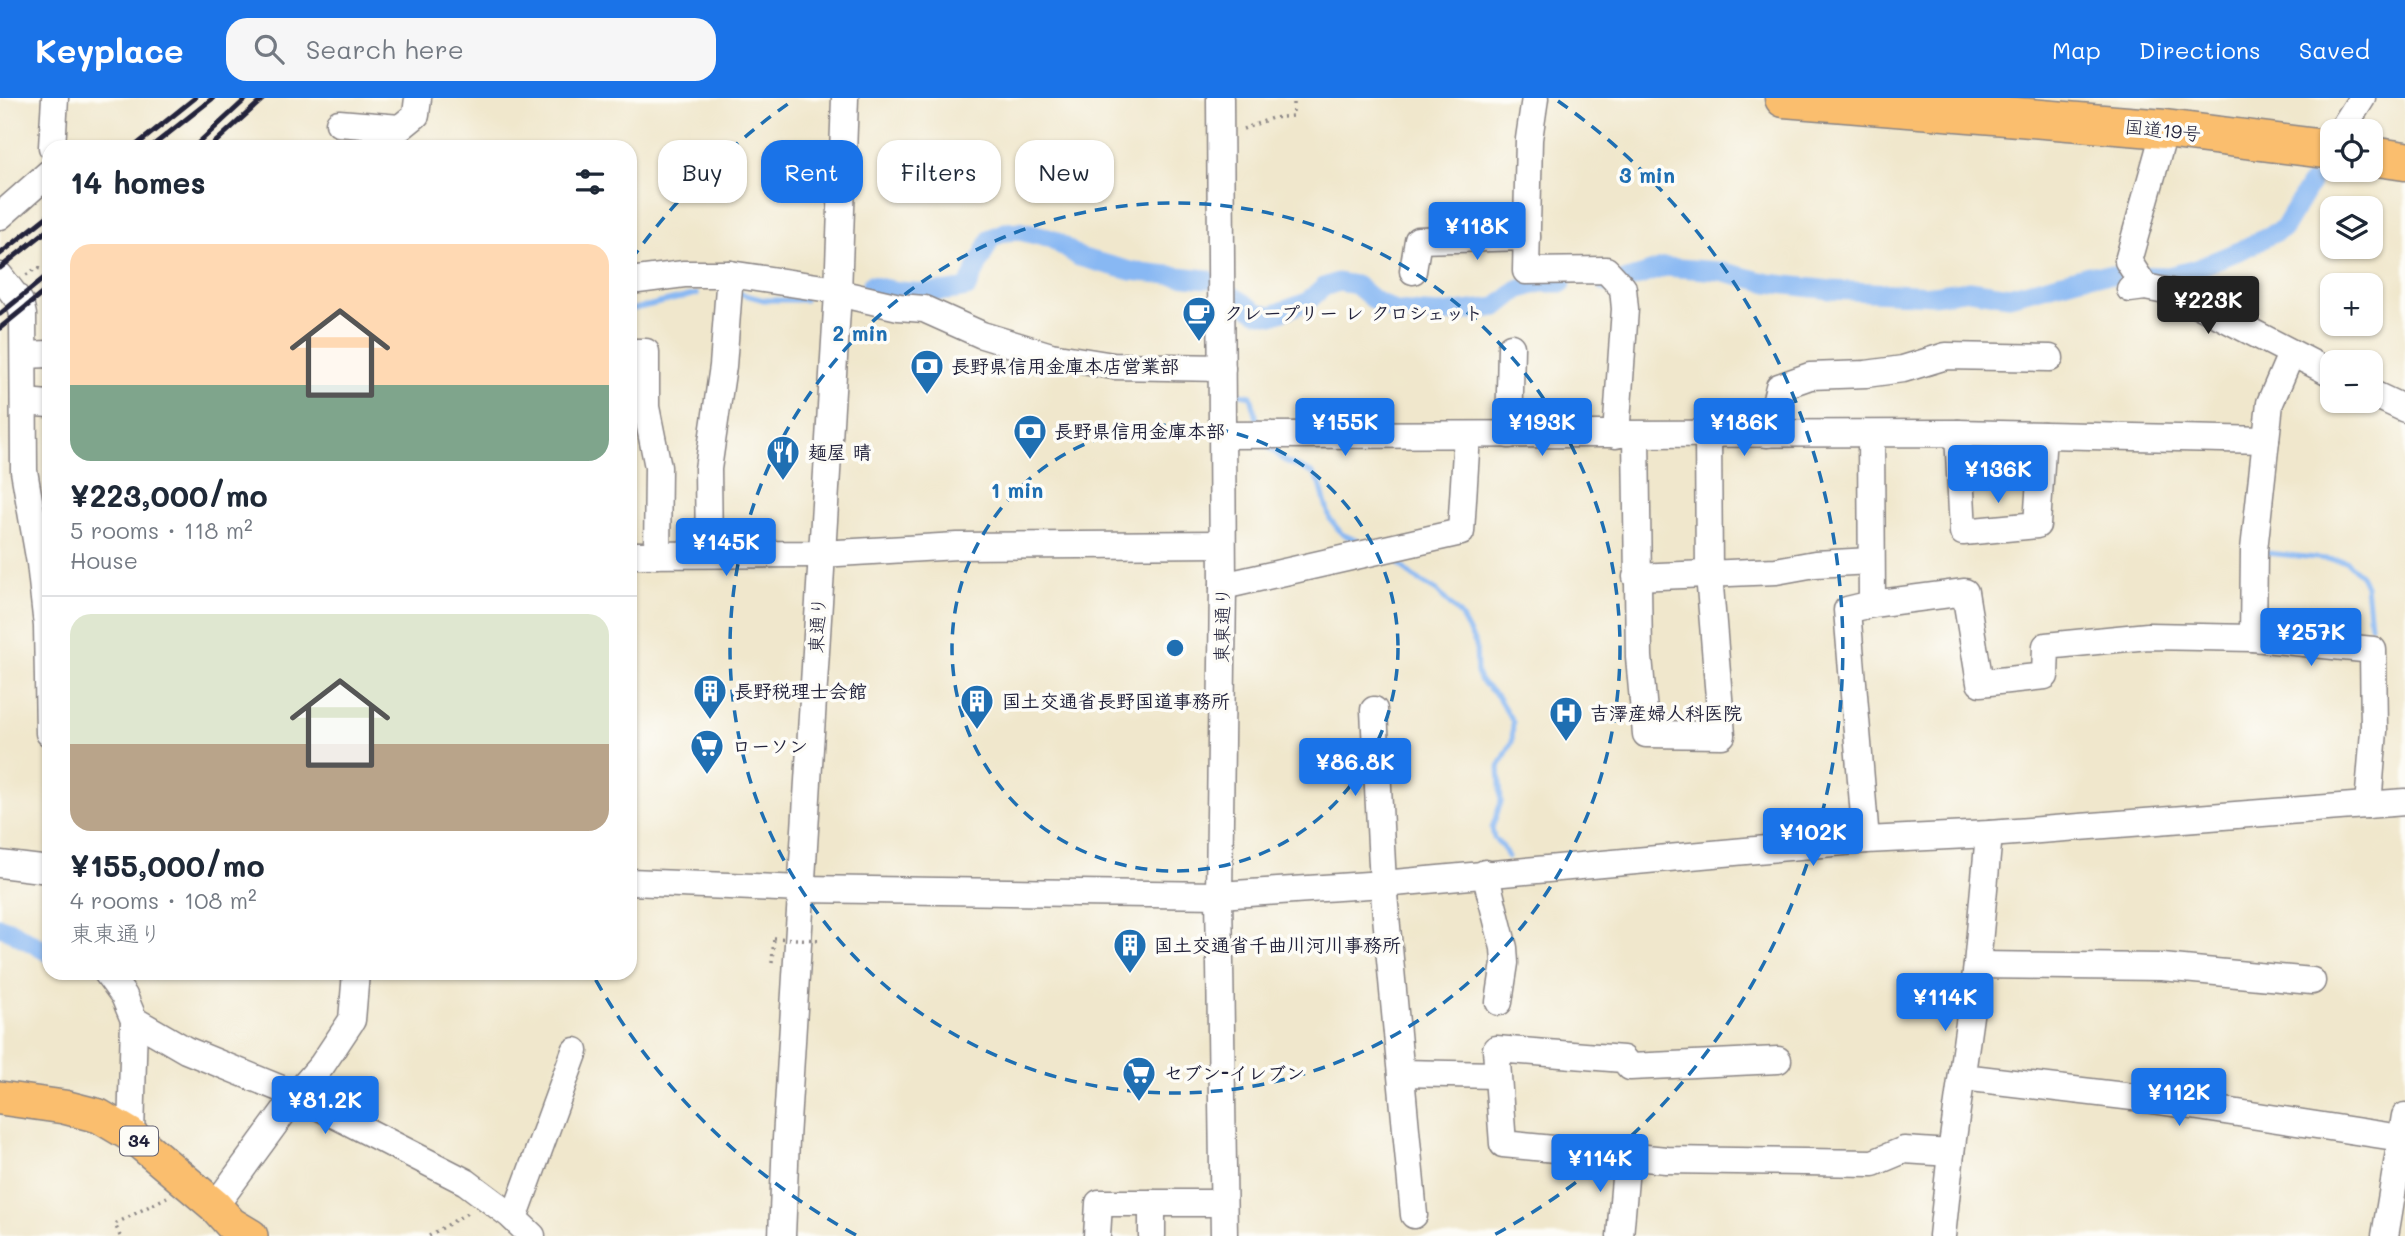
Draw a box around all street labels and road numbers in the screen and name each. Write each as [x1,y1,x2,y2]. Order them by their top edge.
street label: 国道19号 [2124,113,2203,146]
street label: 東東通り [1208,587,1235,663]
street label: 東通り [803,596,830,654]
road number: 34 [120,1126,158,1156]

